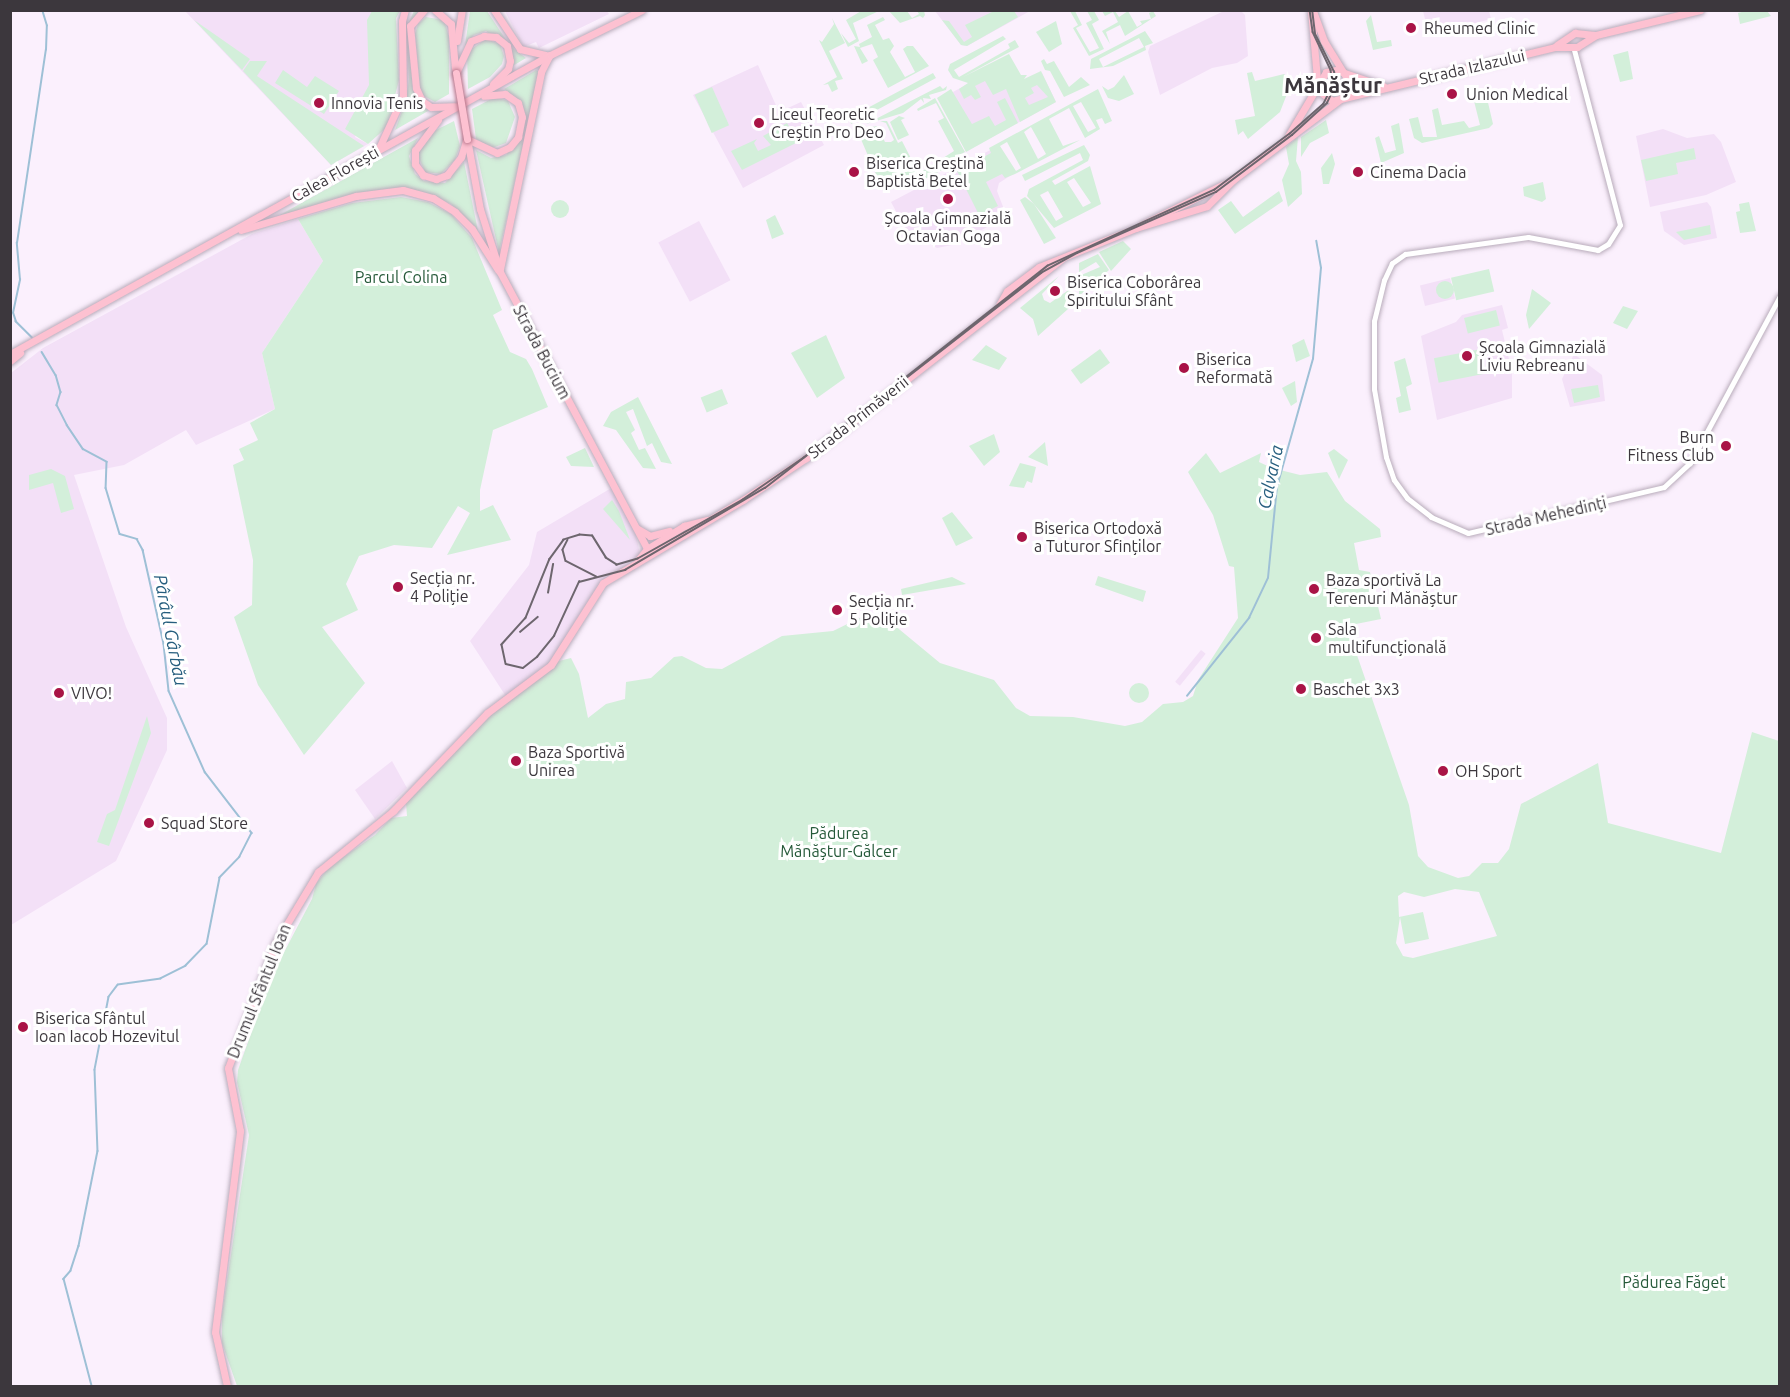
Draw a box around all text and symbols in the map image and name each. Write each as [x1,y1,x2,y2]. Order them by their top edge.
place label: Rheumed Clinic [1424,18,1535,38]
marker: Rheumed Clinic [1402,19,1420,37]
street label: Strada Izlazului [1417,46,1527,88]
district label: Mănăștur [1284,72,1382,98]
place label: Union Medical [1466,84,1568,104]
marker: Union Medical [1443,85,1461,103]
place label: Innovia Tenis [331,93,423,113]
marker: Innovia Tenis [312,96,326,110]
place label: Liceul Teoretic Creștin Pro Deo [771,104,884,142]
marker: Liceul Teoretic Creștin Pro Deo [752,116,766,130]
street label: Calea Florești [288,142,382,206]
place label: Biserica Creștină Baptistă Betel [866,153,984,191]
place label: Cinema Dacia [1370,162,1466,182]
marker: Biserica Creștină Baptistă Betel [847,165,861,179]
marker: Cinema Dacia [1351,165,1365,179]
marker: Școala Gimnazială Octavian Goga [941,192,955,206]
place label: Școala Gimnazială Octavian Goga [884,208,1012,246]
park label: Parcul Colina [355,267,447,287]
place label: Biserica Coborârea Spiritului Sfânt [1067,272,1201,310]
marker: Biserica Coborârea Spiritului Sfânt [1048,284,1062,298]
street label: Strada Bucium [509,302,575,402]
place label: Școala Gimnazială Liviu Rebreanu [1479,337,1606,375]
place label: Biserica Reformată [1196,349,1273,387]
marker: Școala Gimnazială Liviu Rebreanu [1460,349,1474,363]
marker: Biserica Reformată [1177,361,1191,375]
street label: Strada Primăverii [804,372,912,462]
place label: Burn Fitness Club [1627,427,1714,465]
marker: Burn Fitness Club [1719,439,1733,453]
water label: Calvaria [1253,443,1287,511]
street label: Strada Mehedinți [1484,493,1608,539]
place label: Biserica Ortodoxă a Tuturor Sfinților [1034,518,1162,556]
marker: Biserica Ortodoxă a Tuturor Sfinților [1015,530,1029,544]
place label: Secția nr. 4 Poliție [410,568,475,606]
place label: Baza sportivă La Terenuri Mănăștur [1326,570,1458,608]
water label: Pârâul Gârbău [150,572,192,688]
marker: Secția nr. 4 Poliție [391,580,405,594]
marker: Baza sportivă La Terenuri Mănăștur [1307,582,1321,596]
place label: Secția nr. 5 Poliție [849,591,914,629]
marker: Secția nr. 5 Poliție [830,603,844,617]
place label: Sala multifuncțională [1328,619,1446,657]
marker: Sala multifuncțională [1309,631,1323,645]
place label: Baschet 3x3 [1313,679,1400,699]
marker: Baschet 3x3 [1294,682,1308,696]
place label: VIVO! [71,683,112,703]
marker: VIVO! [52,686,66,700]
place label: Baza Sportivă Unirea [528,742,625,780]
marker: Baza Sportivă Unirea [509,754,523,768]
place label: OH Sport [1455,761,1522,781]
marker: OH Sport [1436,764,1450,778]
place label: Squad Store [161,813,248,833]
marker: Squad Store [142,816,156,830]
park label: Pădurea Mănăștur-Gălcer [780,823,898,861]
street label: Drumul Sfântul Ioan [223,921,295,1061]
place label: Biserica Sfântul Ioan Iacob Hozevitul [35,1008,179,1046]
marker: Biserica Sfântul Ioan Iacob Hozevitul [16,1020,30,1034]
park label: Pădurea Făget [1622,1272,1726,1292]

